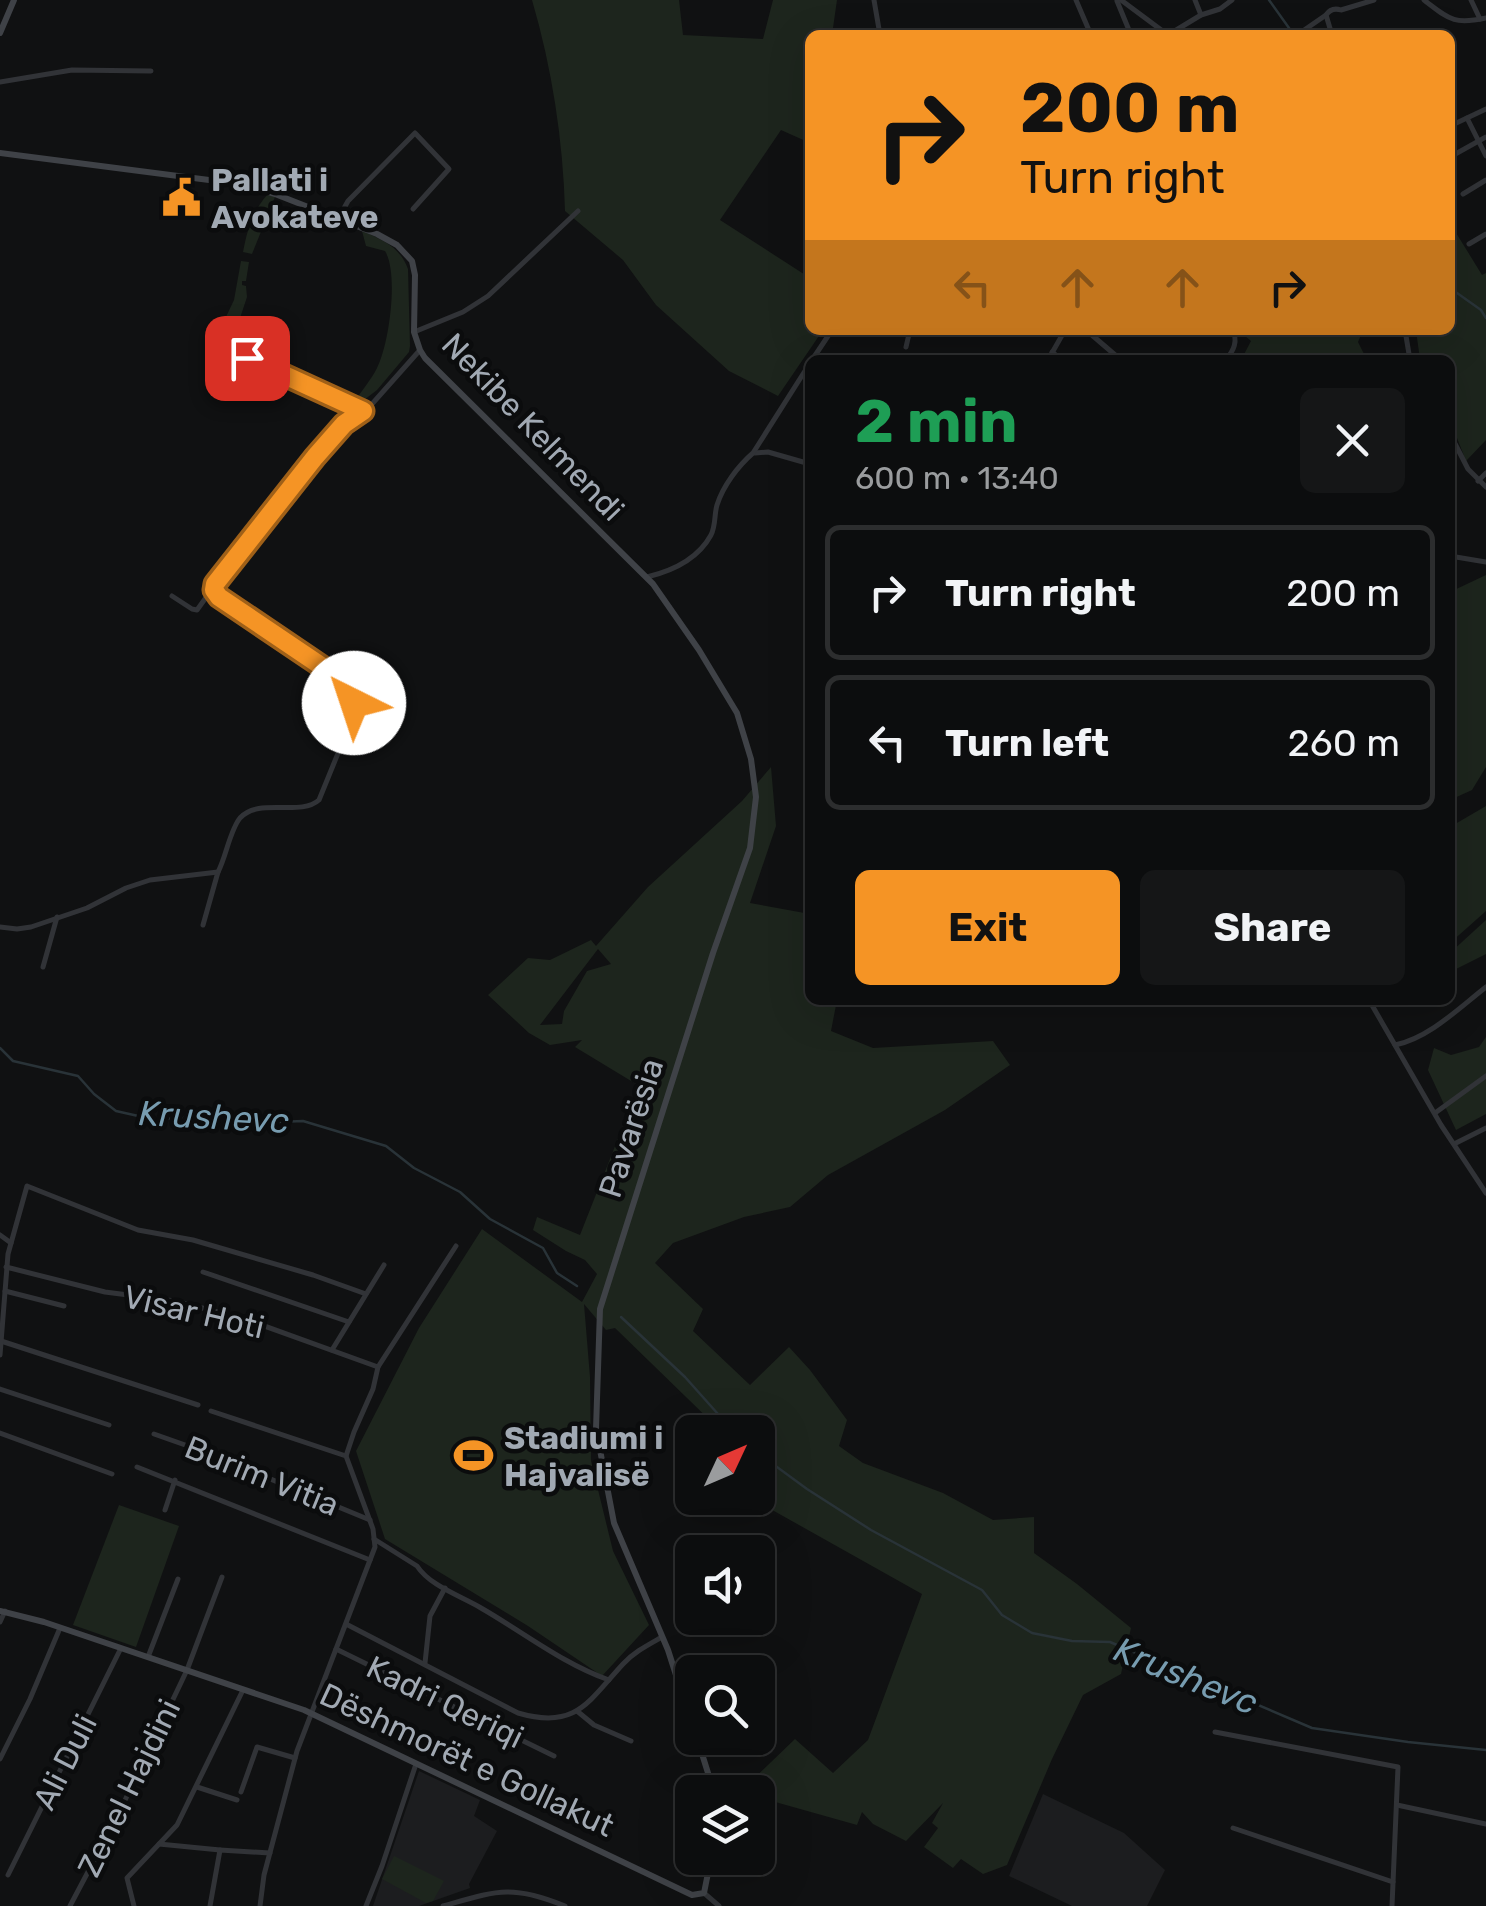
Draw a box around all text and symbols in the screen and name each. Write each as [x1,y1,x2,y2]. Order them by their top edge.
text: 200 m [1020,67,1240,150]
icon: right [855,70,985,200]
text: Turn right [1020,151,1224,204]
place label: Pallati i Avokateve [211,161,379,236]
public building icon: Pallati i Avokateve [160,177,202,219]
icon: left [945,260,1000,315]
icon: ahead [1050,260,1105,315]
icon: ahead [1155,260,1210,315]
icon: right [1260,260,1315,315]
pin [205,316,290,401]
street label: Nekibe Kelmendi [434,325,632,529]
icon: arrive [220,331,275,386]
text: 2 min [855,386,1017,457]
button: close [1300,388,1405,493]
text: 600 m · 13:40 [855,459,1059,497]
icon: right [860,565,915,620]
text: Turn right [945,570,1136,616]
text: 200 m [1286,570,1400,616]
position arrow [302,651,406,755]
icon: left [860,715,915,770]
text: Turn left [945,720,1109,766]
text: 260 m [1288,720,1400,766]
button: Exit [855,870,1120,985]
button: Share [1140,870,1405,985]
street label: Pavarësia [591,1054,671,1202]
water label: Krushevc [137,1092,291,1142]
street label: Visar Hoti [120,1277,268,1347]
north arrow [675,1415,775,1515]
map controls [675,1415,775,1875]
place label: Stadiumi i Hajvalisë [504,1419,663,1494]
street label: Burim Vitia [180,1428,344,1524]
sports icon: Stadiumi i Hajvalisë [453,1435,495,1477]
button: sound [675,1535,775,1635]
water label: Krushevc [1108,1628,1264,1724]
street label: Kadri Qeriqi [360,1648,530,1756]
button: search [675,1655,775,1755]
street label: Dëshmorët e Gollakut [314,1675,620,1845]
street label: Zenel Hajdini [70,1693,188,1883]
street label: Ali Duli [25,1708,105,1816]
button: layers [675,1775,775,1875]

